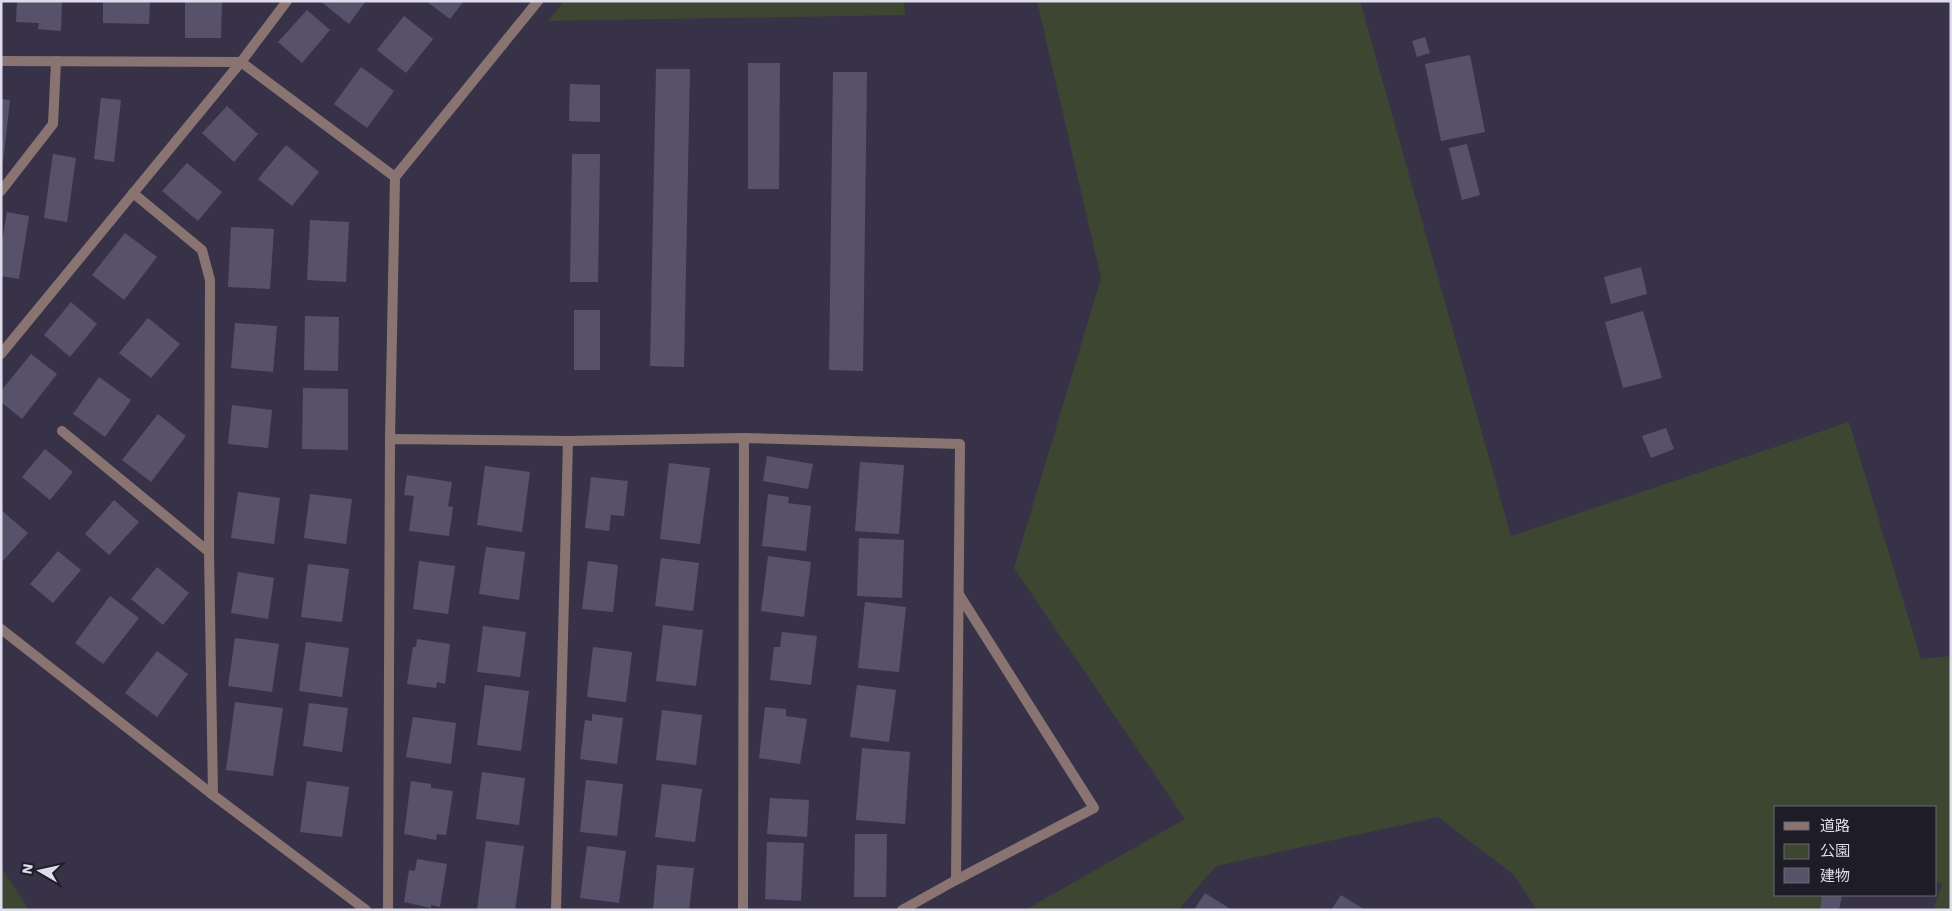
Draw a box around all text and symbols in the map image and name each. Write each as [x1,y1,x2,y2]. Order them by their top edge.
legend [1774,806,1937,896]
text: 道路 [1820,817,1850,835]
text: 公園 [1820,842,1850,860]
north arrow [15,846,65,896]
text: N [18,863,36,875]
text: 建物 [1820,867,1850,885]

